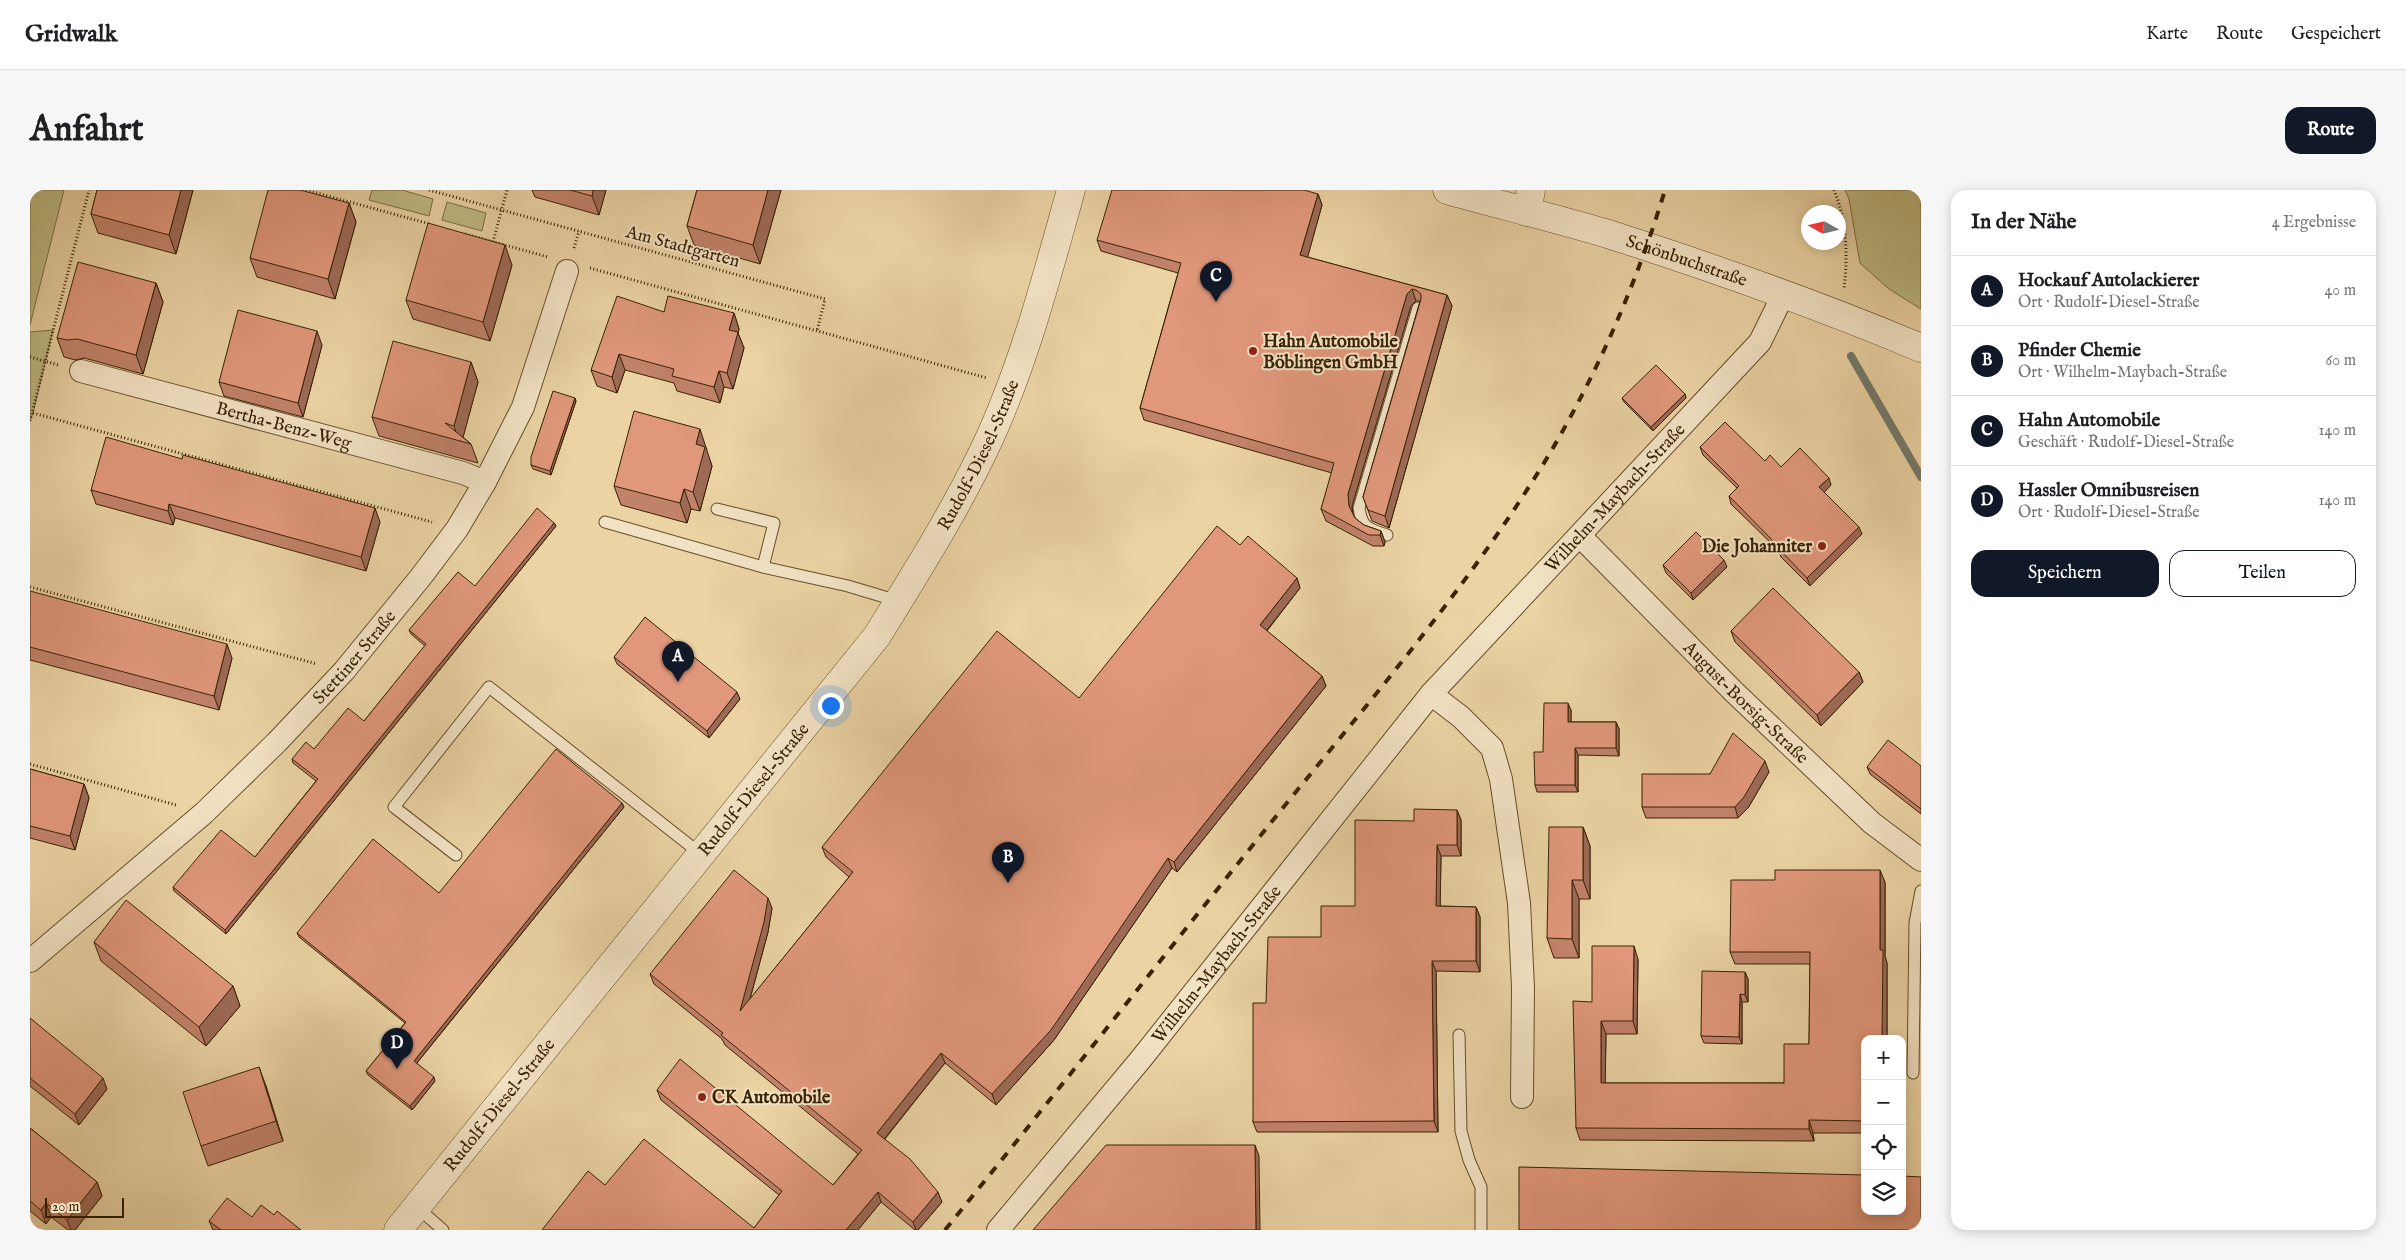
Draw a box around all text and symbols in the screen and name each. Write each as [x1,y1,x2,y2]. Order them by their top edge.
text: Gridwalk [25,19,117,50]
text: Karte [2146,23,2188,46]
text: Route [2216,23,2263,46]
text: Gespeichert [2291,23,2381,46]
button: Route [2285,107,2376,154]
text: Anfahrt [30,108,144,153]
north arrow [1801,205,1846,250]
text: In der Nähe [1971,209,2077,236]
text: 4 Ergebnisse [2272,213,2356,233]
street label: Am Stadtgarten [622,221,743,274]
street label: Schönbuchstraße [1623,231,1750,293]
pin: C [1200,261,1232,302]
text: Hockauf Autolackierer [2018,269,2199,293]
text: A [1982,281,1992,301]
text: 40 m [2324,281,2356,301]
text: Ort · Rudolf-Diesel-Straße [2018,293,2200,313]
place label: Hahn Automobile Böblingen GmbH [1263,331,1399,375]
text: Pfinder Chemie [2018,339,2141,363]
marker: Hahn Automobile Böblingen GmbH [1247,345,1259,357]
text: B [1982,351,1992,371]
text: 60 m [2326,351,2356,371]
text: Ort · Wilhelm-Maybach-Straße [2018,363,2227,383]
street label: Rudolf-Diesel-Straße [933,377,1025,535]
street label: Bertha-Benz-Weg [213,398,354,456]
text: Hahn Automobile [2018,409,2160,433]
street label: Wilhelm-Maybach-Straße [1540,419,1691,578]
text: C [1981,421,1993,441]
text: 140 m [2318,421,2356,441]
text: Geschäft · Rudolf-Diesel-Straße [2018,433,2234,453]
text: Hassler Omnibusreisen [2018,479,2199,503]
text: D [1981,491,1993,511]
text: 140 m [2318,491,2356,511]
text: Ort · Rudolf-Diesel-Straße [2018,503,2200,523]
place label: Die Johanniter [1702,536,1812,559]
marker: Die Johanniter [1816,540,1828,552]
button: Speichern [1971,550,2159,597]
button: Teilen [2169,550,2356,597]
street label: Stettiner Straße [308,606,402,710]
street label: August-Borsig-Straße [1677,636,1813,770]
pin: A [662,641,694,682]
your location [818,693,844,719]
street label: Rudolf-Diesel-Straße [694,719,815,862]
pin: B [992,842,1024,883]
street label: Wilhelm-Maybach-Straße [1148,881,1287,1049]
pin: D [381,1028,413,1069]
street label: Rudolf-Diesel-Straße [440,1034,561,1177]
map controls [1861,1035,1906,1215]
button: + [1861,1035,1906,1080]
button: − [1861,1080,1906,1125]
place label: CK Automobile [712,1087,831,1110]
marker: CK Automobile [696,1091,708,1103]
button: locate [1861,1125,1906,1170]
button: layers [1861,1170,1906,1215]
scale bar [45,1195,124,1218]
text: 20 m [52,1198,79,1216]

